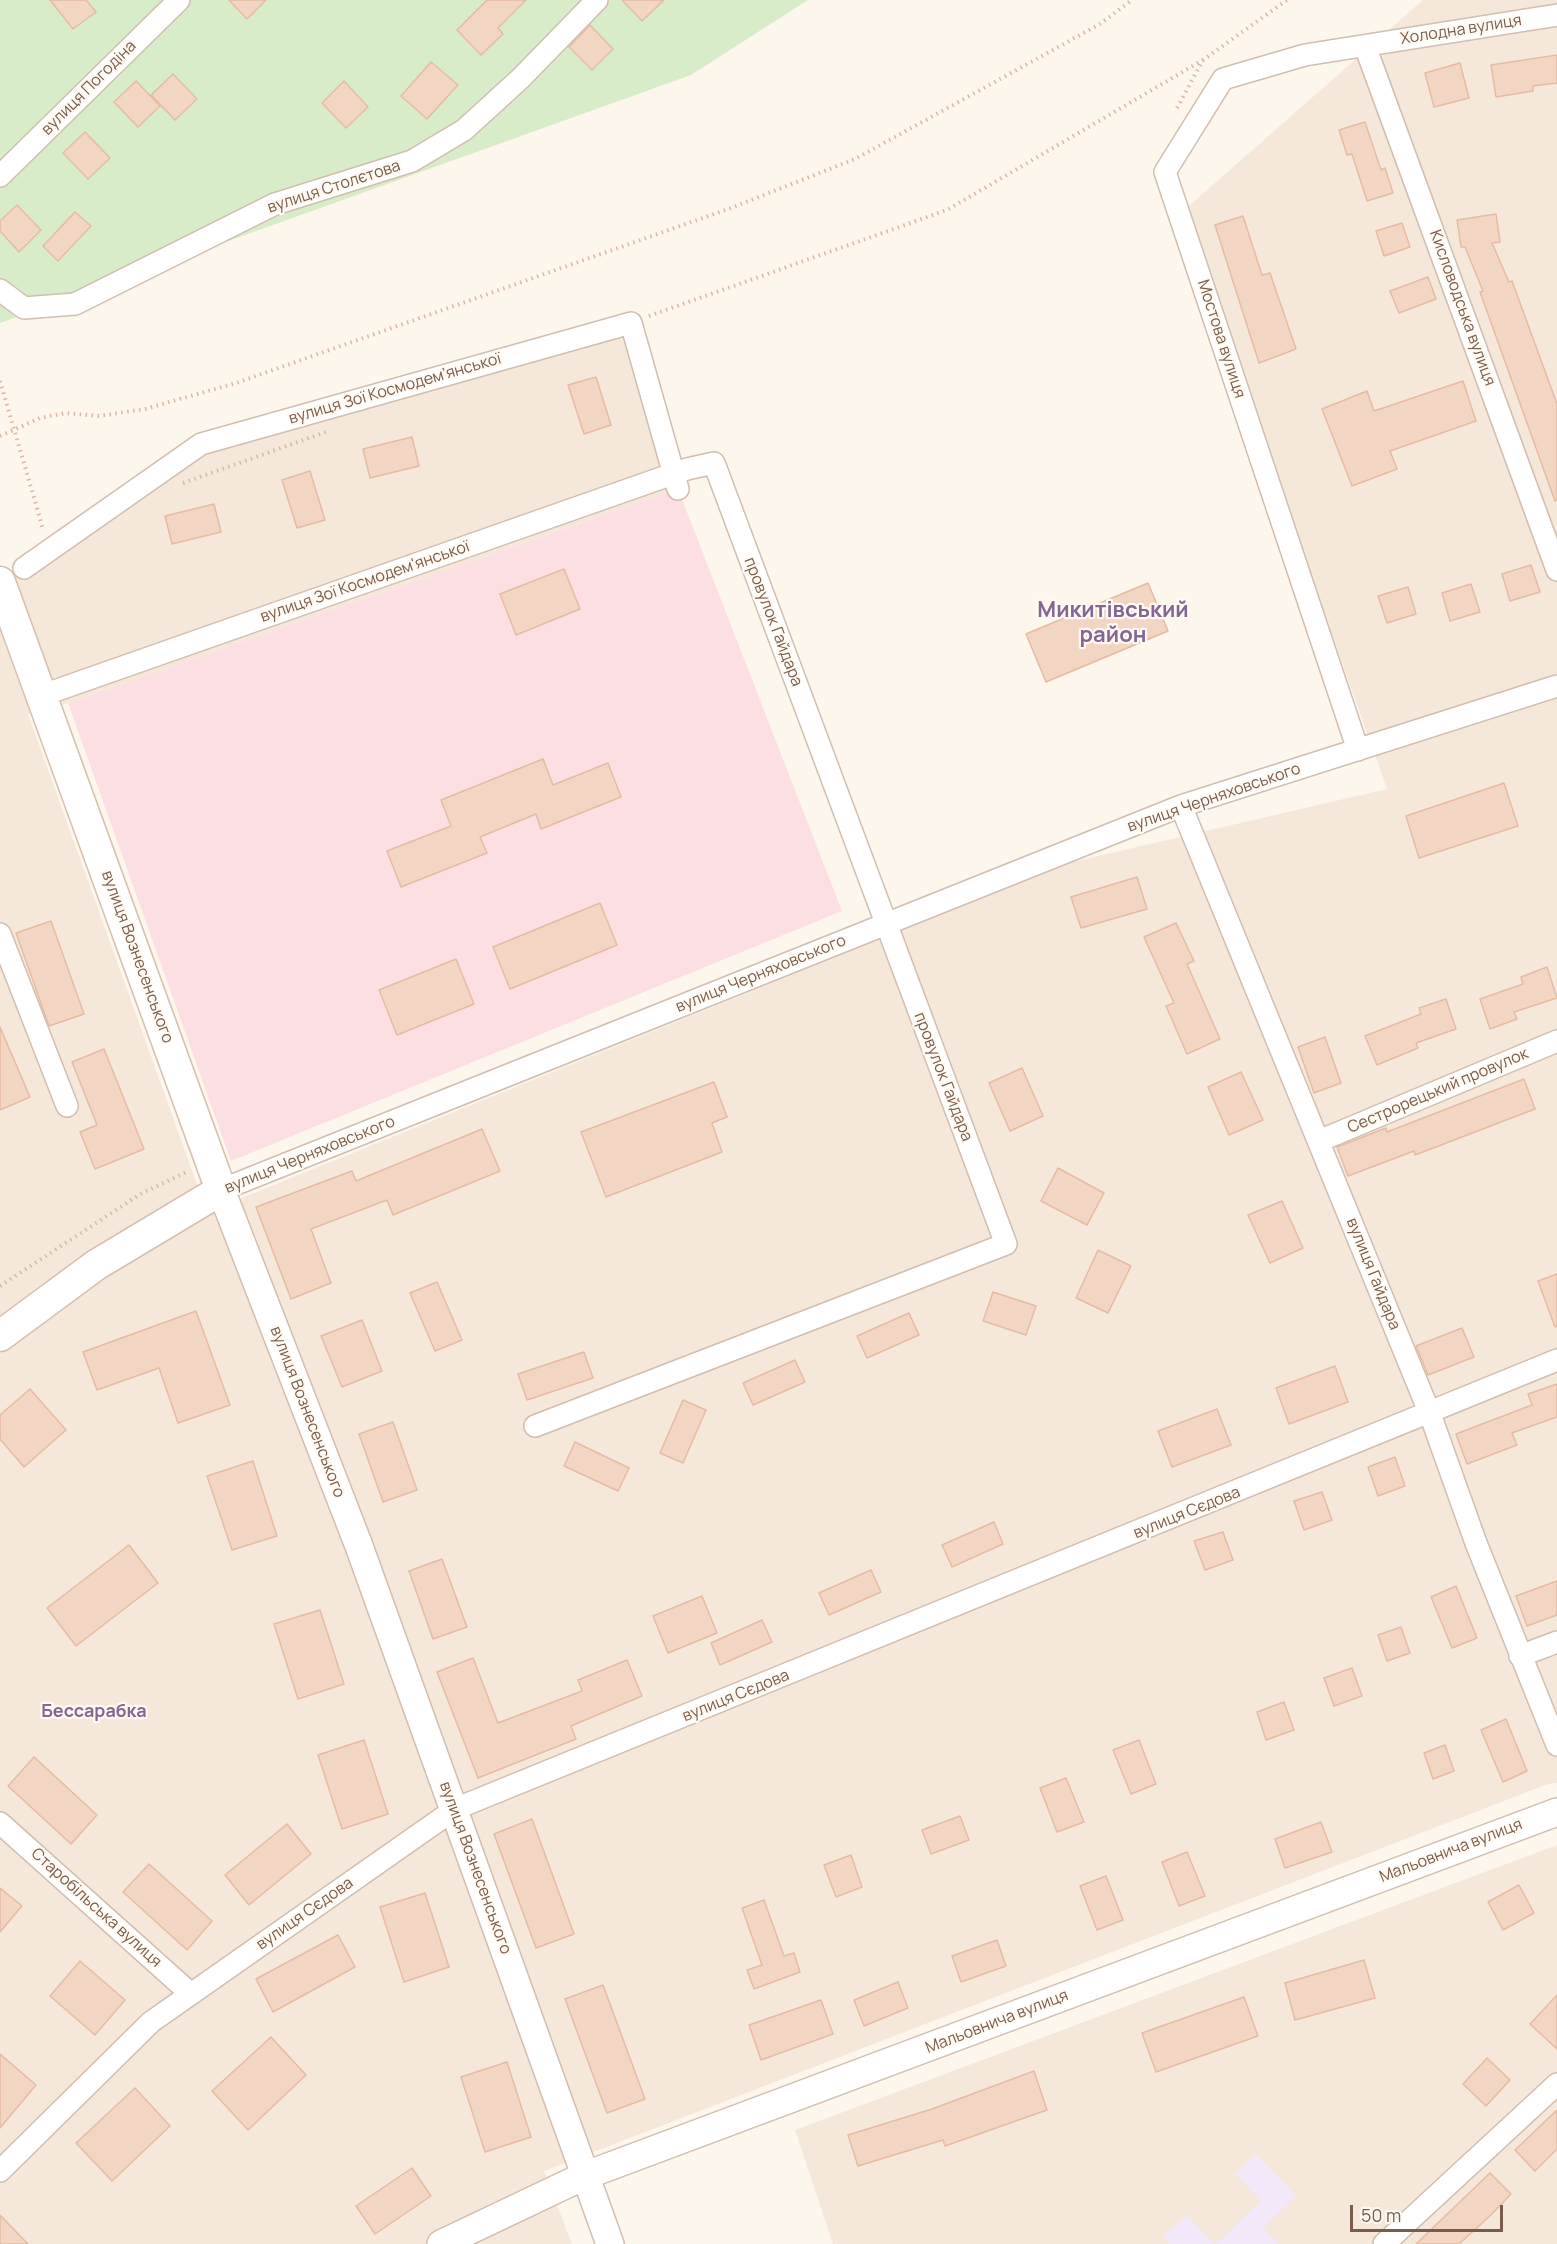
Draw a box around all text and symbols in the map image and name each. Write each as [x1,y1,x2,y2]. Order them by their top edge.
street label: Холодна вулиця [1399,11,1523,49]
street label: вулиця Погодіна [38,37,140,139]
street label: вулиця Столєтова [265,156,403,218]
street label: Кисловодська вулиця [1425,227,1499,389]
street label: Мостова вулиця [1193,277,1249,401]
street label: вулиця Зої Космодем’янської [287,349,503,429]
street label: вулиця Зої Космодем'янської [258,537,472,627]
street label: провулок Гайдара [740,555,806,689]
district label: Микитівський район [1037,598,1189,650]
street label: вулиця Черняховського [1125,759,1303,837]
street label: вулиця Вознесенського [97,868,177,1046]
street label: вулиця Черняховського [673,931,849,1017]
street label: провулок Гайдара [910,1010,976,1144]
street label: Сестрорецький провулок [1345,1044,1531,1138]
street label: вулиця Черняховського [222,1112,398,1198]
street label: вулиця Гайдара [1342,1215,1404,1333]
street label: вулиця Вознесенського [265,1324,349,1500]
street label: вулиця Сєдова [1131,1483,1243,1543]
street label: вулиця Сєдова [680,1666,792,1726]
district label: Бессарабка [41,1701,147,1723]
street label: вулиця Вознесенського [435,1779,515,1957]
street label: Мальовнича вулиця [1377,1815,1525,1887]
street label: Старобільська вулиця [27,1844,165,1972]
street label: вулиця Сєдова [253,1874,357,1954]
street label: Мальовнича вулиця [923,1986,1071,2058]
scale bar [1353,2193,1506,2231]
text: 50 m [1361,2203,1401,2227]

